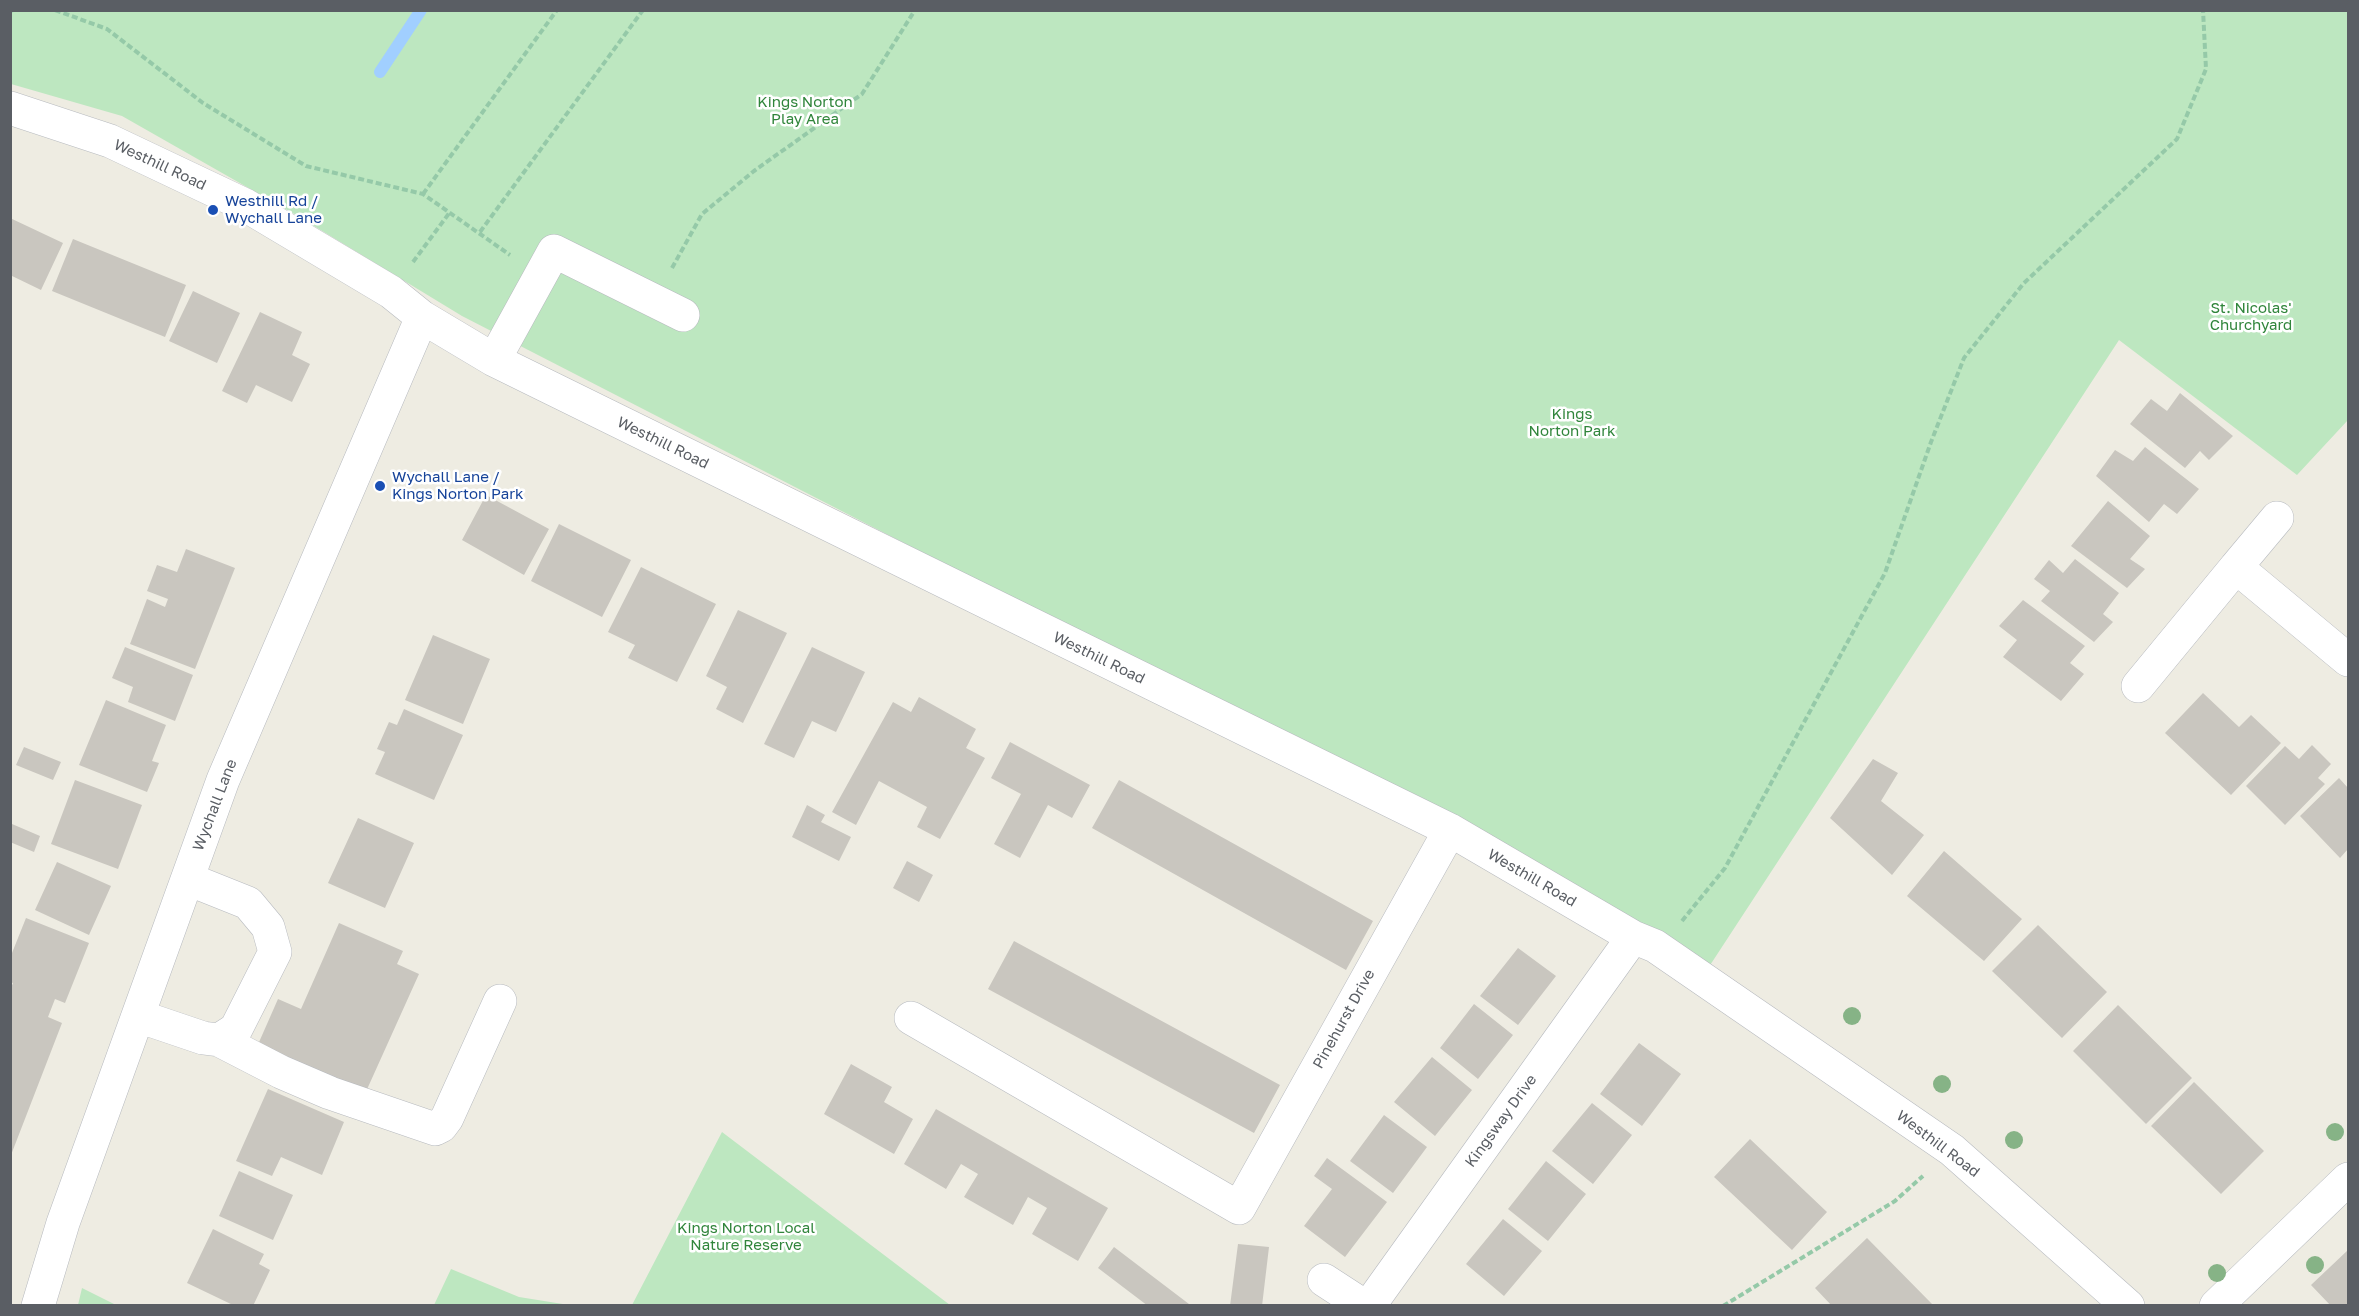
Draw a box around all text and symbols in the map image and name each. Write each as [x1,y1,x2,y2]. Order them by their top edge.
park label: Kings Norton Play Area [757,93,853,128]
street label: Westhill Road [111,136,209,194]
place label: Westhill Rd / Wychall Lane [225,192,322,227]
marker: Westhill Rd / Wychall Lane [206,203,220,217]
park label: St. Nicolas' Churchyard [2210,299,2292,334]
park label: Kings Norton Park [1529,405,1615,440]
street label: Westhill Road [614,413,712,473]
place label: Wychall Lane / Kings Norton Park [392,468,524,503]
marker: Wychall Lane / Kings Norton Park [373,479,387,493]
street label: Westhill Road [1050,628,1148,688]
street label: Wychall Lane [189,757,241,853]
street label: Westhill Road [1484,845,1580,911]
street label: Pinehurst Drive [1309,966,1379,1072]
street label: Kingsway Drive [1461,1071,1541,1171]
street label: Westhill Road [1893,1107,1983,1181]
park label: Kings Norton Local Nature Reserve [677,1219,815,1254]

